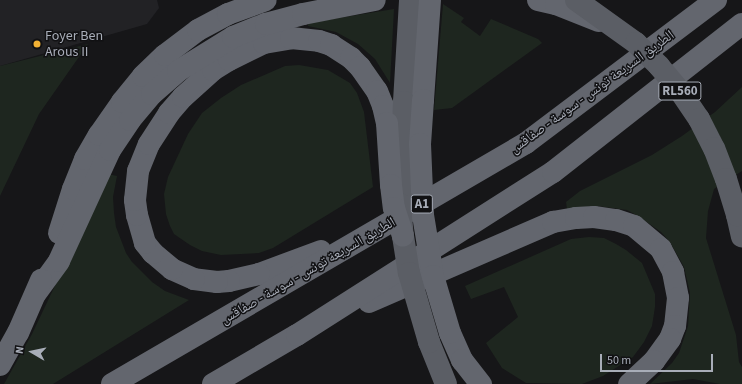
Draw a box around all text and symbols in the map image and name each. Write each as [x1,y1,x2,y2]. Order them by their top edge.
street label: الطريق السريعة تونس - سوسة - صفاقس [507,27,677,157]
place label: Foyer Ben Arous II [45,28,103,60]
marker: Foyer Ben Arous II [32,39,42,49]
road number: RL560 [658,80,702,102]
road number: A1 [410,193,434,215]
street label: الطريق السريعة تونس - سوسة - صفاقس [218,214,398,328]
north arrow [12,332,52,372]
text: N [12,345,28,355]
scale bar [602,346,715,372]
text: 50 m [607,352,631,369]

